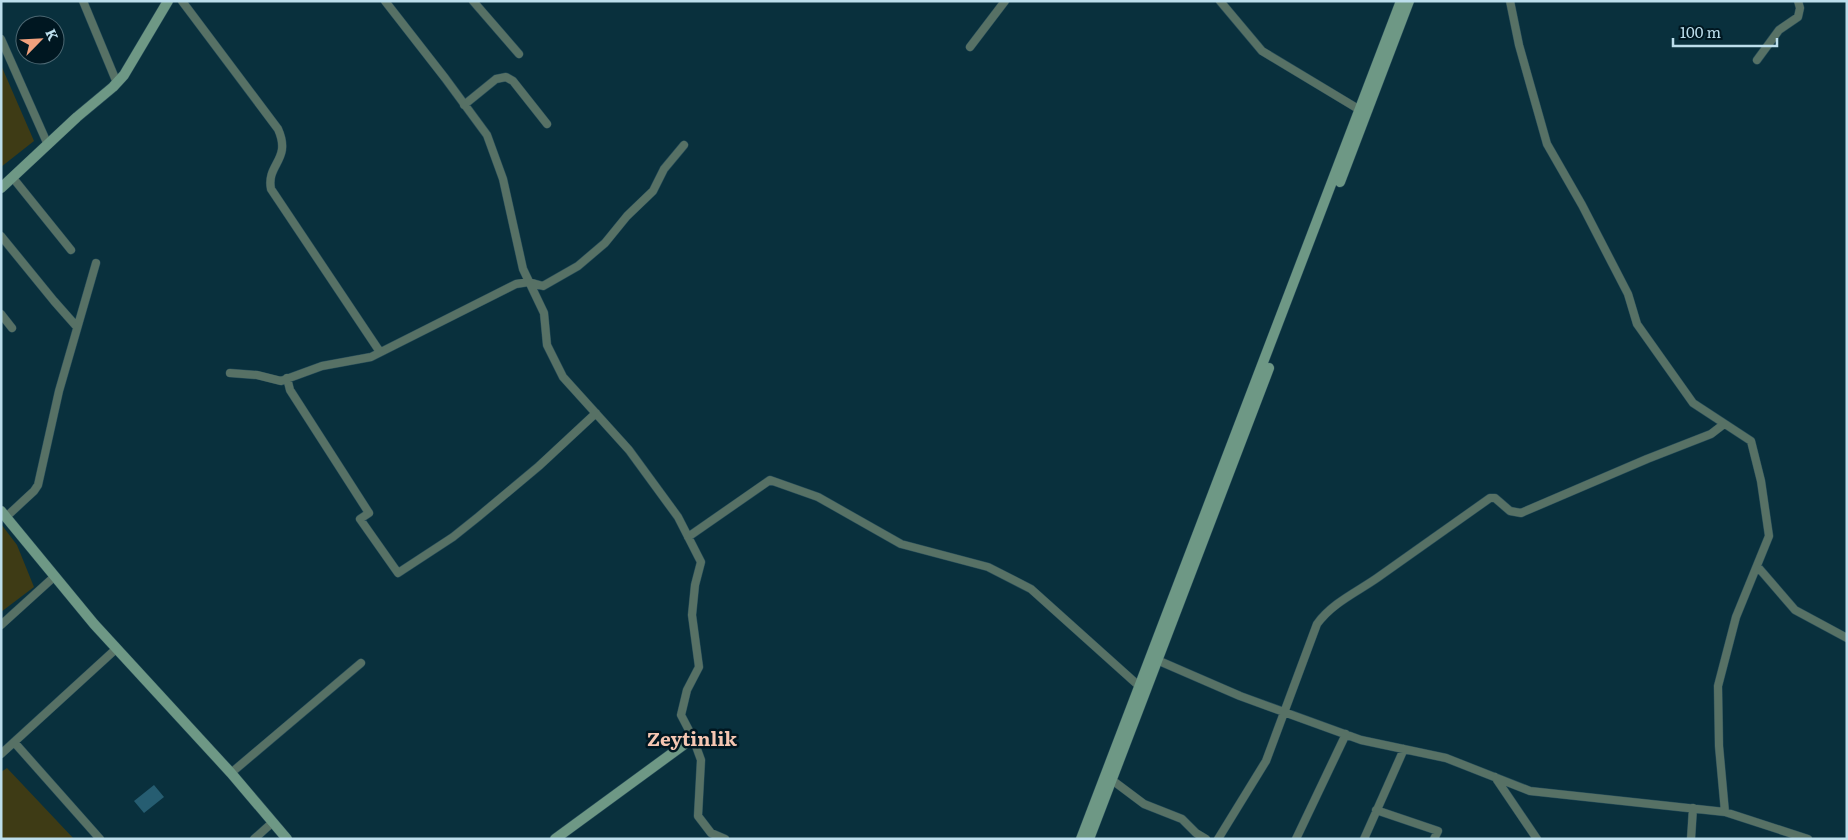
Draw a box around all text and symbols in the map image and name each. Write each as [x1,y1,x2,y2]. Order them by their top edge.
north arrow [15,15,65,65]
scale bar [1673,15,1777,47]
text: 100 m [1680,20,1721,43]
text: K [41,25,64,43]
district label: Zeytinlik [647,724,737,752]

